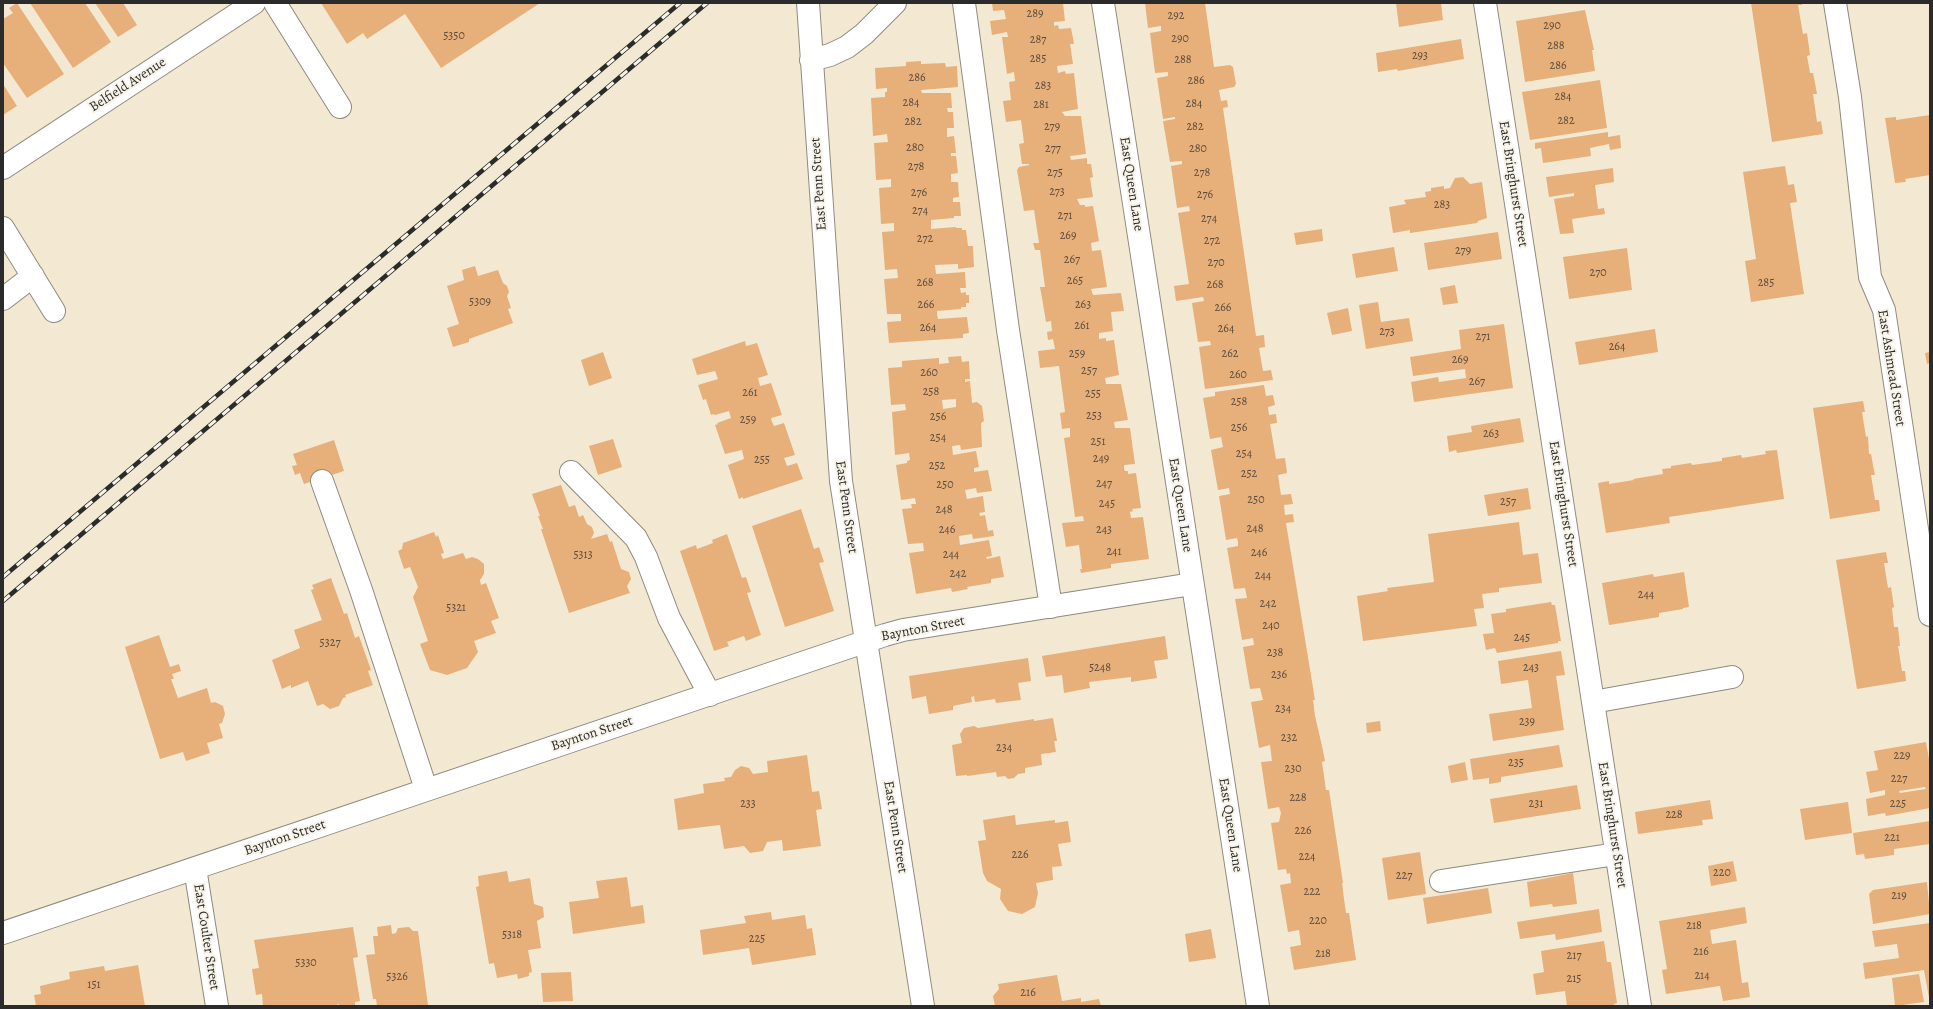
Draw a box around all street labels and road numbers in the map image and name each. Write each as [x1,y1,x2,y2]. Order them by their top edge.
street label: Belfield Avenue [87,54,169,116]
street label: East Bringhurst Street [1495,120,1531,248]
street label: East Queen Lane [1115,136,1147,232]
street label: East Penn Street [807,137,831,231]
street label: East Ashmead Street [1873,308,1909,428]
street label: East Bringhurst Street [1545,440,1581,568]
street label: East Queen Lane [1164,457,1196,553]
street label: East Penn Street [831,460,861,554]
street label: Baynton Street [880,613,966,645]
street label: Baynton Street [549,713,635,755]
street label: East Bringhurst Street [1594,761,1630,889]
street label: East Queen Lane [1214,777,1246,873]
street label: East Penn Street [879,780,911,874]
street label: Baynton Street [242,816,328,860]
street label: East Coulter Street [189,883,223,991]

